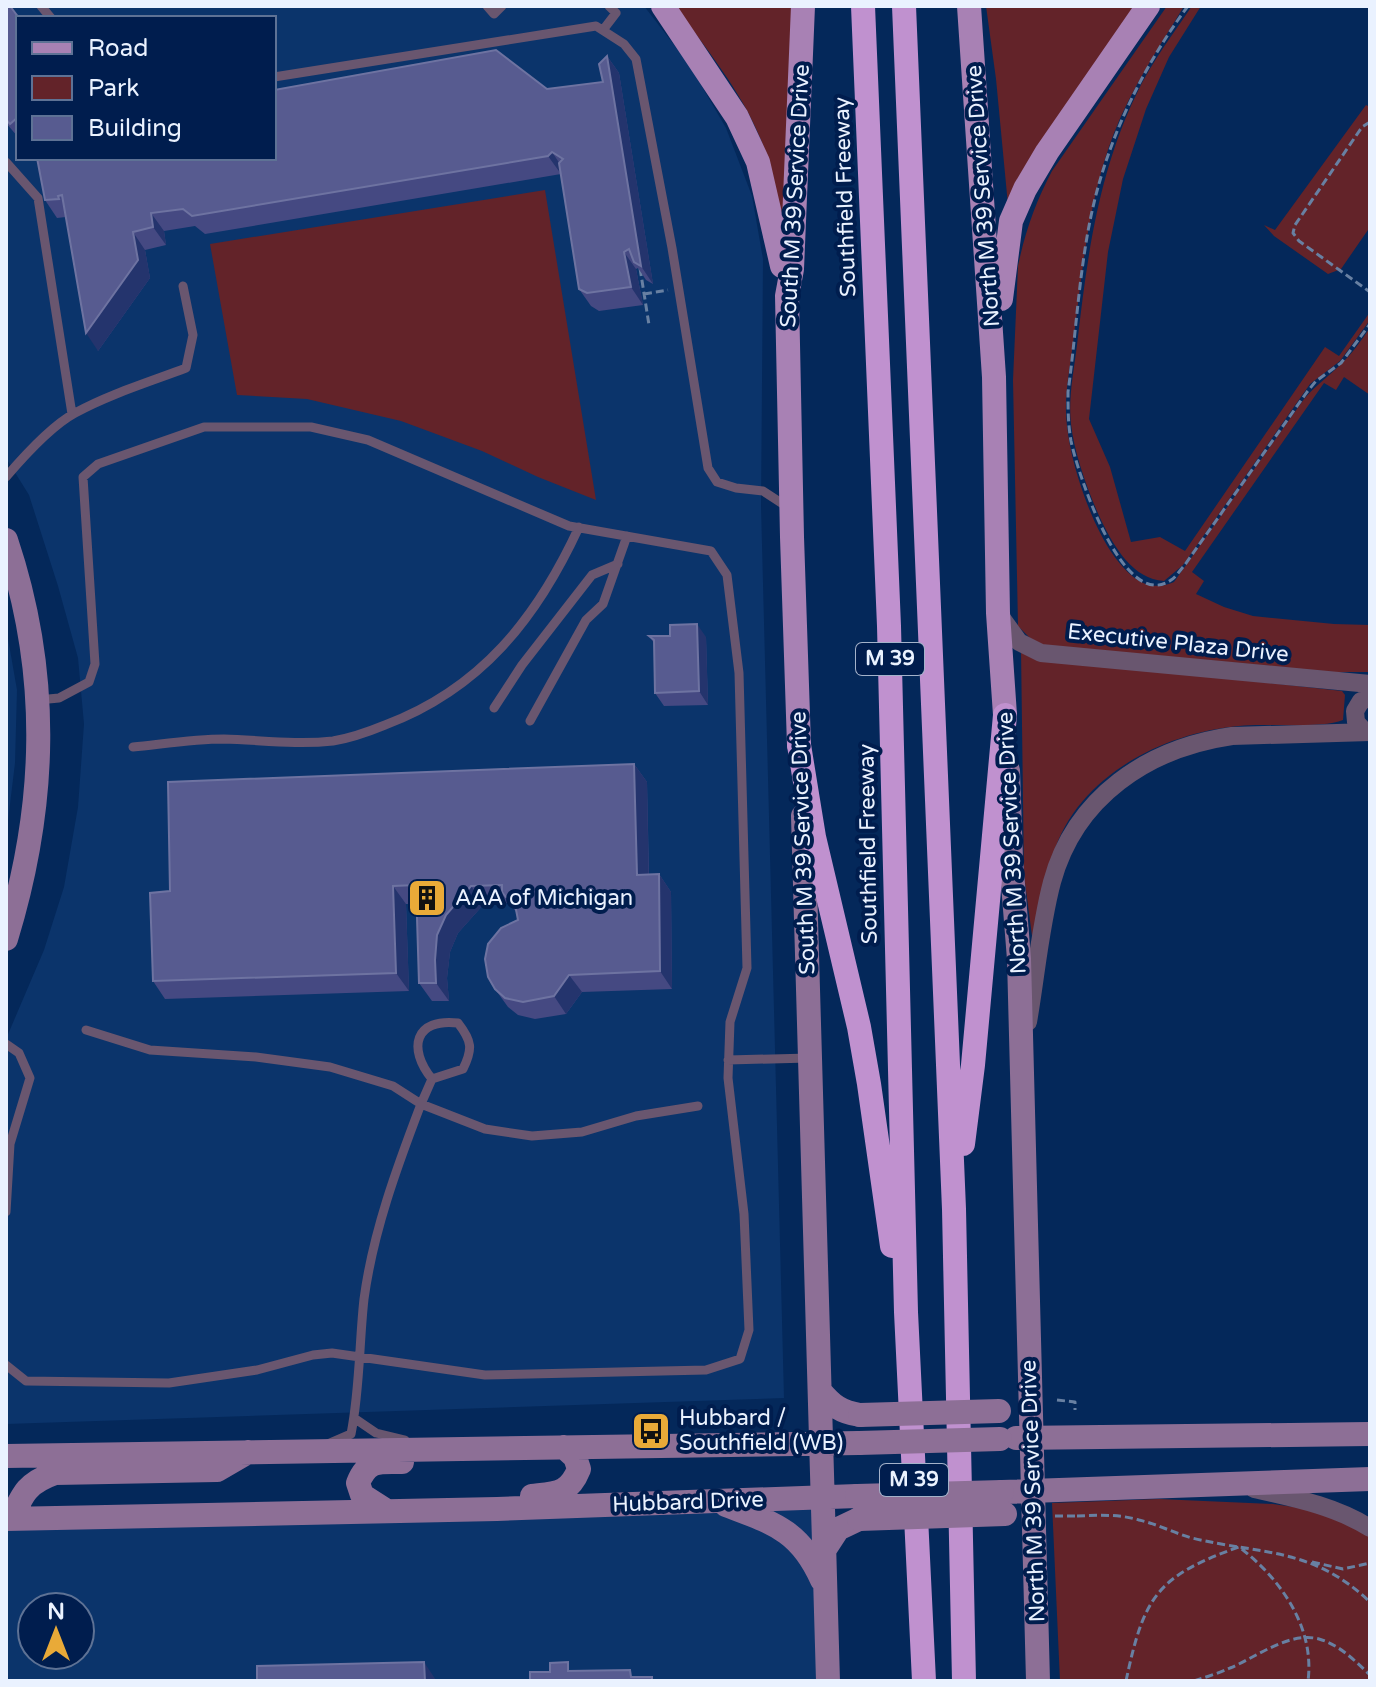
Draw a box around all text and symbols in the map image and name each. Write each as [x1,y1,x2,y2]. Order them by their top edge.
legend [16,16,276,160]
text: Road [88,34,148,63]
street label: South M 39 Service Drive [775,64,815,328]
street label: North M 39 Service Drive [961,64,1005,328]
text: Park [88,74,139,103]
street label: Southfield Freeway [829,96,861,298]
text: Building [88,114,182,143]
street label: Executive Plaza Drive [1066,618,1290,668]
road number: M 39 [856,643,924,675]
street label: South M 39 Service Drive [785,711,821,975]
street label: North M 39 Service Drive [992,711,1032,975]
street label: Southfield Freeway [853,743,883,944]
building icon: AAA of Michigan [406,877,448,919]
place label: AAA of Michigan [455,885,633,911]
street label: North M 39 Service Drive [1015,1359,1051,1623]
place label: Hubbard / Southfield (WB) [679,1405,843,1456]
bus stop icon: Hubbard / Southfield (WB) [630,1410,672,1452]
road number: M 39 [880,1464,948,1496]
street label: Hubbard Drive [612,1486,764,1518]
north arrow [16,1591,96,1671]
text: N [47,1599,65,1625]

